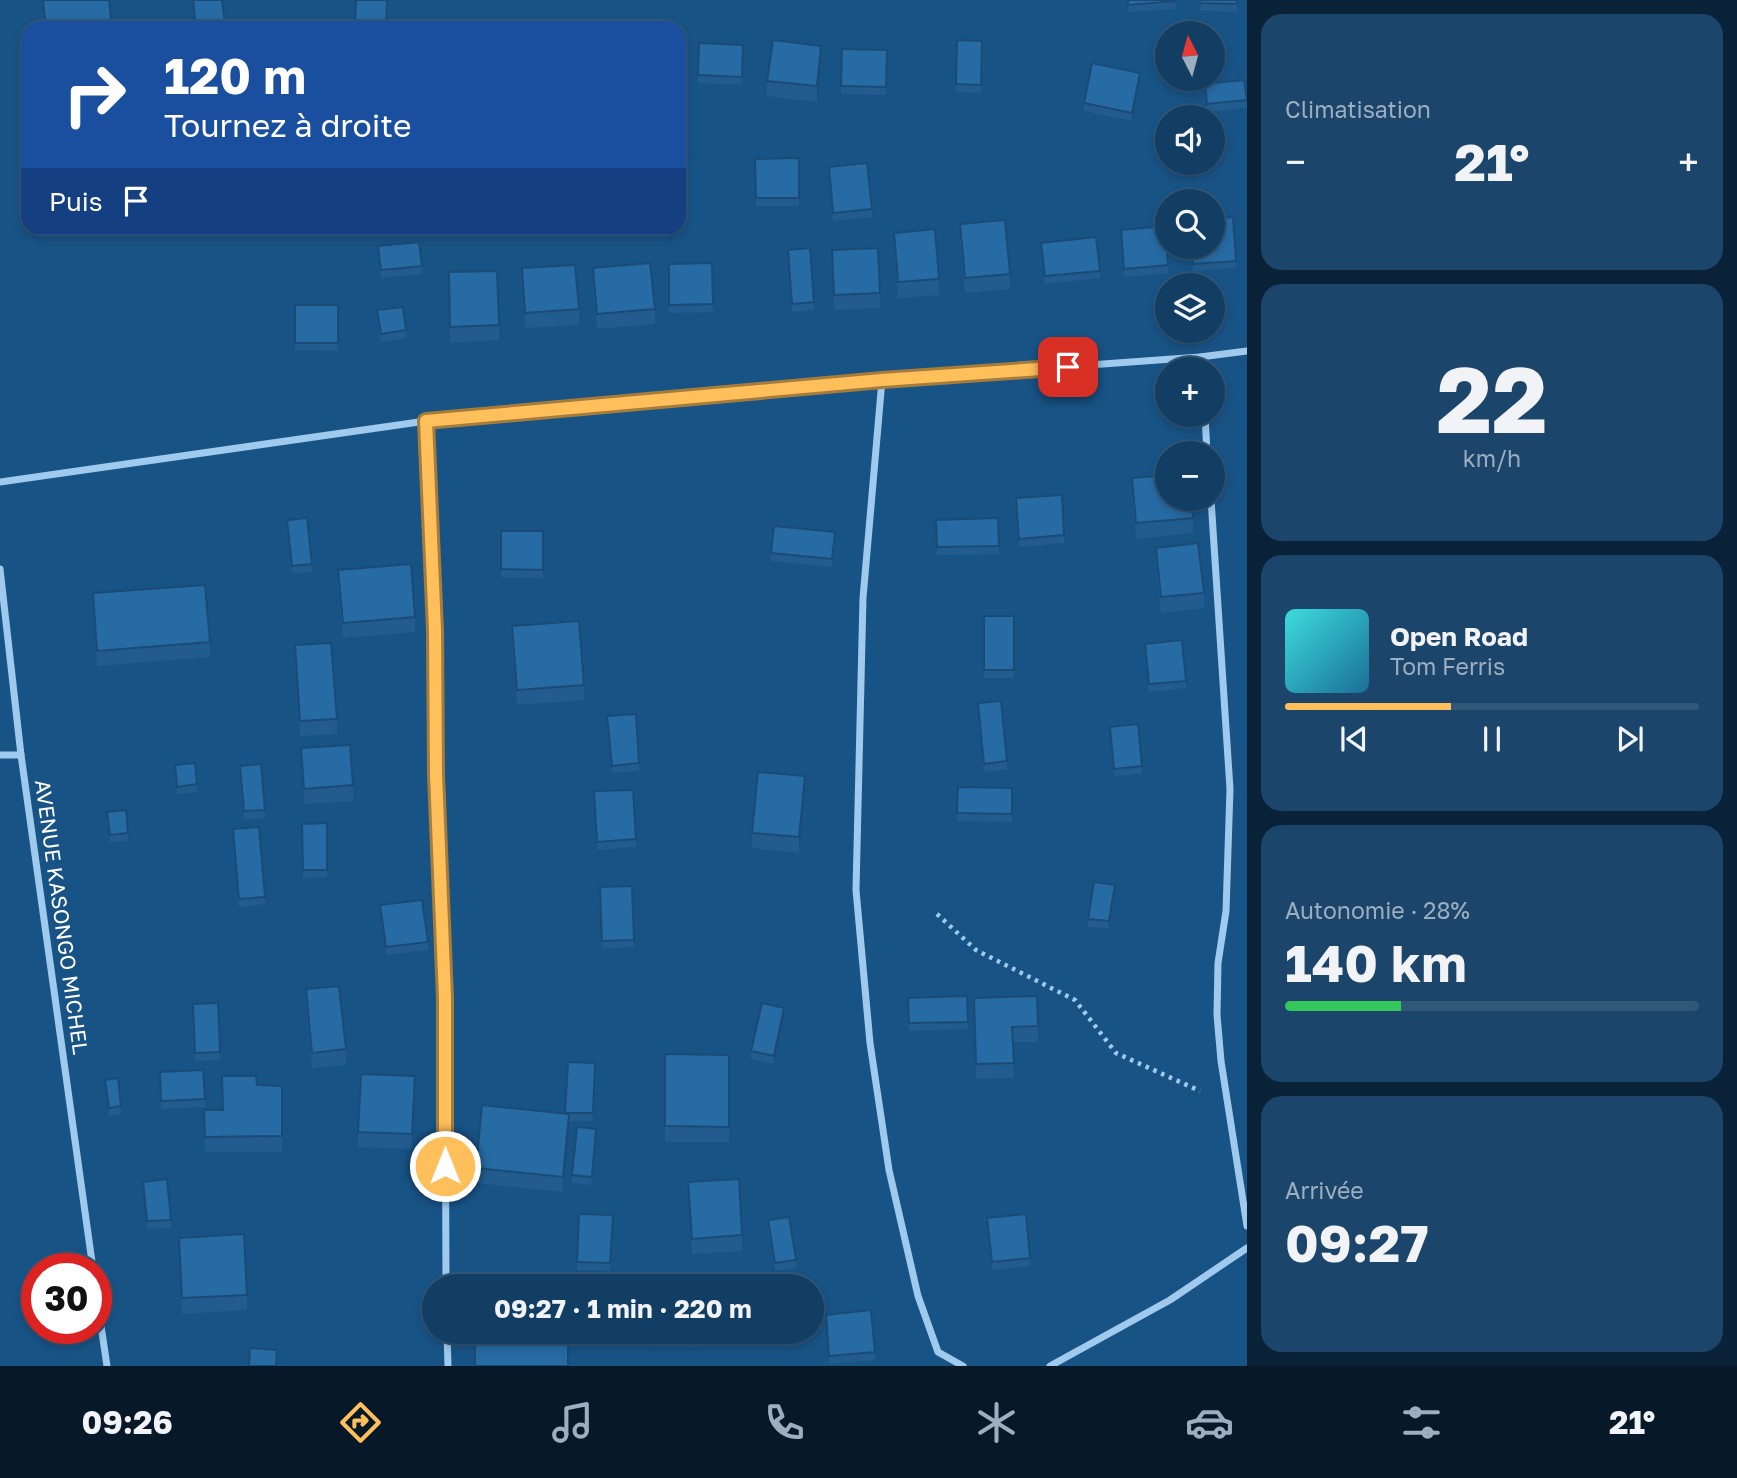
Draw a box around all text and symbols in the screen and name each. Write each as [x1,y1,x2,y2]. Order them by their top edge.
north arrow [1155,21,1225,91]
map controls [1155,21,1225,511]
text: 120 m [164,46,306,105]
icon: right [49,49,140,140]
text: Climatisation [1285,95,1431,123]
button: sound [1155,105,1225,175]
text: Tournez à droite [164,106,412,144]
text: 21° [1454,130,1530,192]
text: − [1285,139,1306,184]
text: + [1678,139,1699,184]
icon: arrive [117,182,155,220]
text: Puis [49,186,103,217]
button: search [1155,189,1225,259]
button: layers [1155,273,1225,343]
pin [1038,337,1098,397]
text: 22 [1436,344,1548,453]
icon: arrive [1049,348,1087,386]
button: + [1155,357,1225,427]
button: − [1155,441,1225,511]
text: km/h [1463,444,1521,472]
text: Open Road [1390,621,1528,652]
text: Tom Ferris [1390,652,1505,680]
icon: previous [1335,720,1373,758]
icon: pause [1473,720,1511,758]
icon: next [1611,720,1649,758]
street label: AVENUE KASONGO MICHEL [30,778,94,1056]
text: Autonomie · 28% [1285,896,1470,924]
text: 140 km [1285,931,1467,993]
position arrow [408,1129,482,1203]
text: Arrivée [1285,1176,1364,1204]
text: 09:27 [1285,1211,1429,1273]
speed limit sign: 30 [21,1253,112,1344]
text: 09:27 · 1 min · 220 m [494,1293,752,1324]
icon: directions [336,1398,385,1447]
icon: music [548,1398,597,1447]
icon: phone [760,1398,809,1447]
icon: climate [972,1398,1021,1447]
icon: car [1185,1398,1234,1447]
icon: filters [1397,1398,1446,1447]
text: 09:26 [82,1403,173,1441]
text: 21° [1609,1403,1655,1441]

